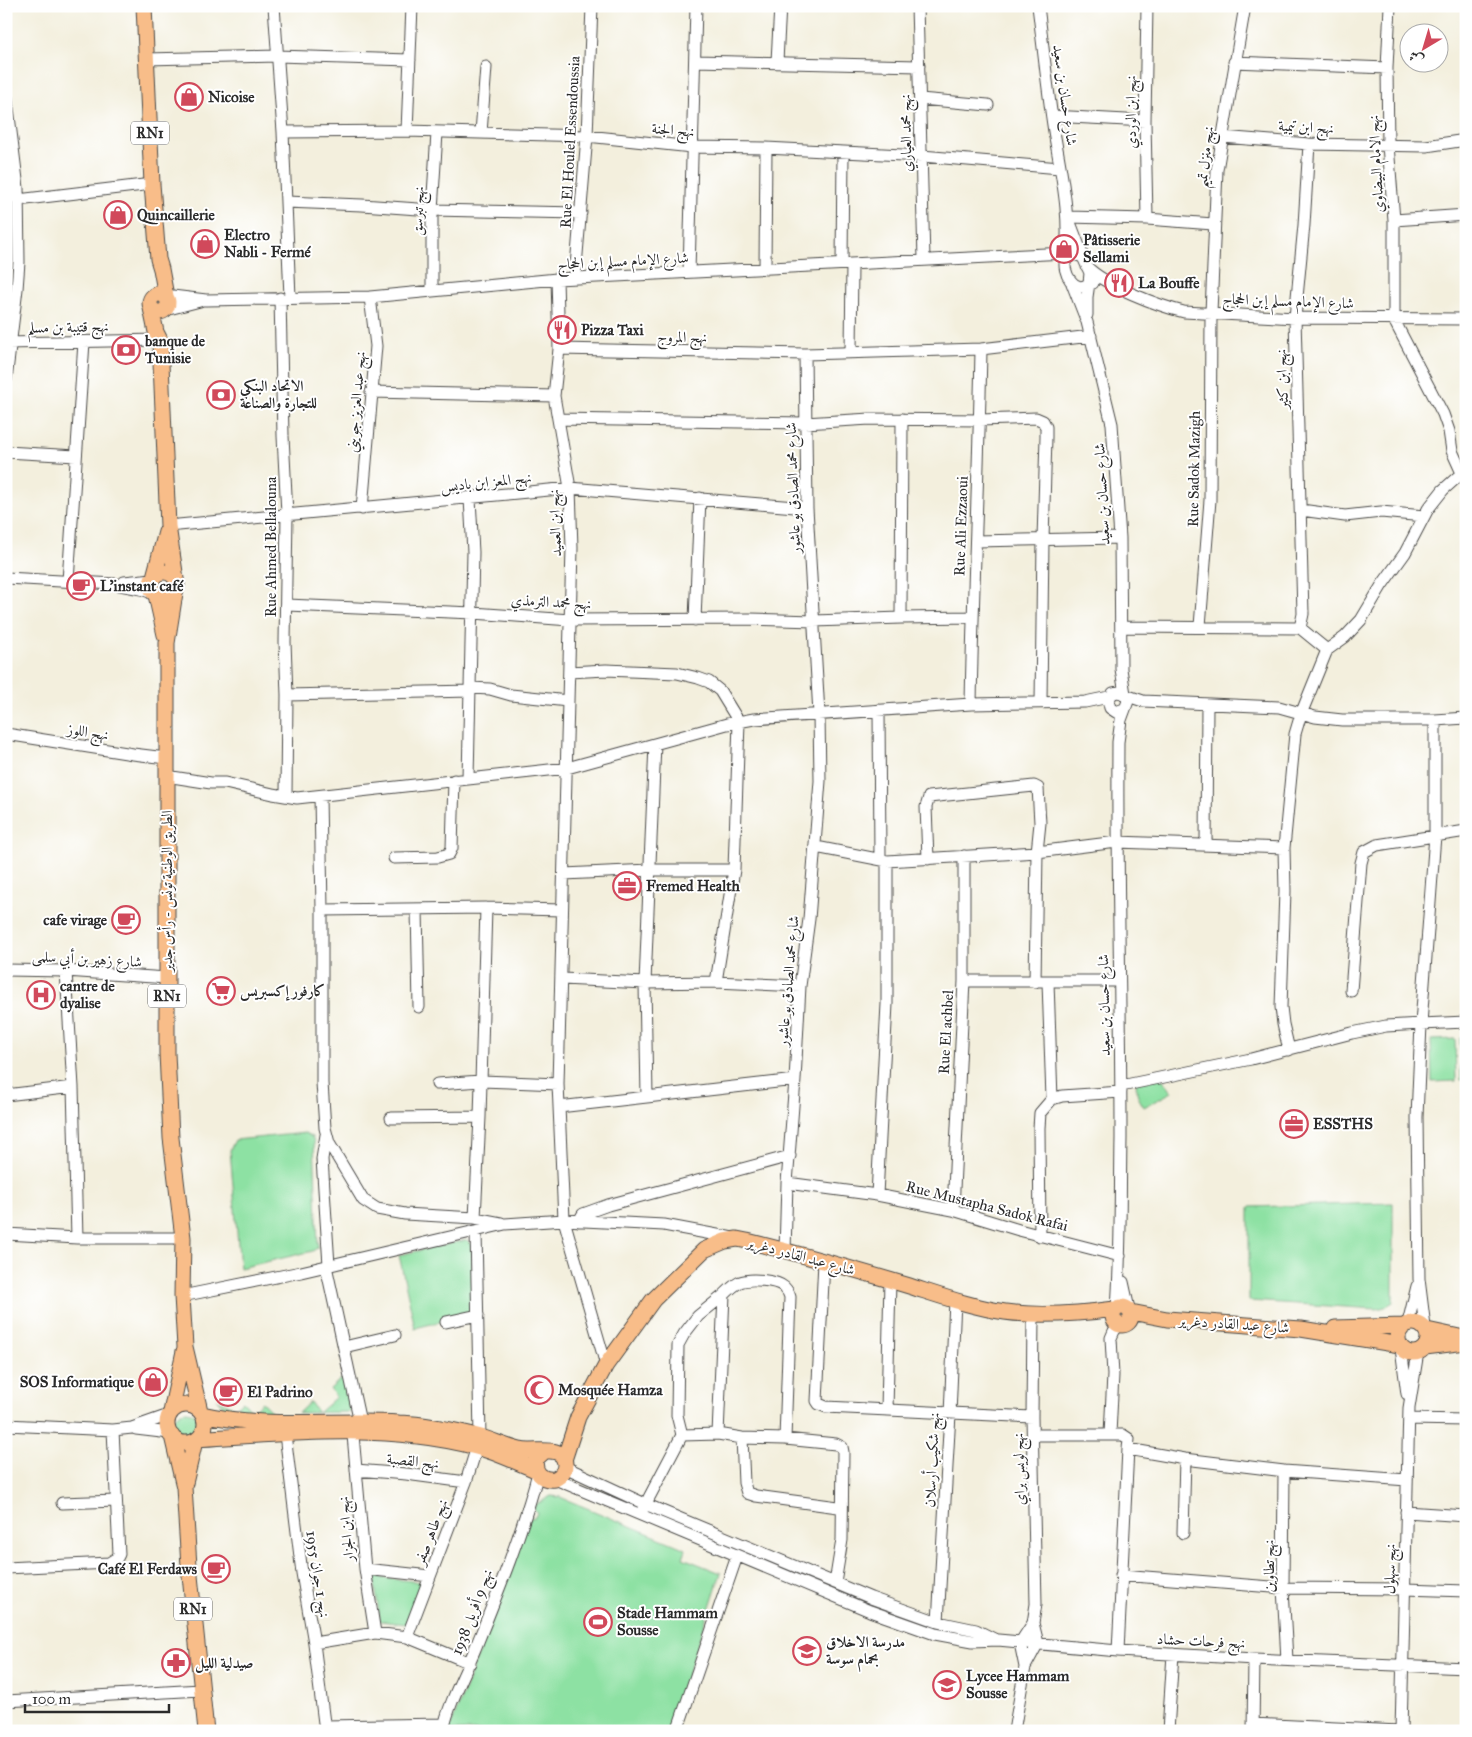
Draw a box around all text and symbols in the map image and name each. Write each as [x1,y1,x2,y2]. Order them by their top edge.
north arrow [1400,22,1450,72]
street label: شارع حسان بن سعيد [1045,43,1081,147]
text: ش [1406,47,1427,69]
street label: Rue El Houlel Essendoussia [556,55,584,229]
street label: نهج ابن الوردي [1122,75,1145,149]
shop icon: Nicoise [174,82,204,112]
place label: Nicoise [208,88,255,106]
street label: نهج محمد العياري [896,94,921,172]
street label: نهج الامام البيضاوي [1364,114,1393,213]
street label: نهج ابن تيمية [1278,117,1334,142]
street label: نهج الجنة [650,119,695,146]
road number: RN1 [131,122,169,144]
street label: نهج منزل تميم [1192,125,1224,190]
street label: نهج تبرسق [408,186,433,236]
shop icon: Quincaillerie [103,200,133,230]
place label: Quincaillerie [137,206,216,225]
place label: Electro Nabli - Fermé [224,226,312,261]
shop icon: Electro Nabli - Fermé [190,229,220,259]
place label: Pâtisserie Sellami [1083,231,1141,266]
shop icon: Pâtisserie Sellami [1049,234,1079,264]
street label: شارع اﻹمام مسلم إبن الحجاج [557,249,690,279]
restaurant icon: La Bouffe [1104,268,1134,298]
place label: La Bouffe [1138,274,1200,292]
street label: شارع اﻹمام مسلم إبن الحجاج [1222,290,1354,318]
restaurant icon: Pizza Taxi [547,315,577,345]
street label: نهج قتيبة بن مسلم [27,317,109,343]
place label: Pizza Taxi [581,321,645,339]
street label: نهج المروج [657,328,707,351]
place label: banque de Tunisie [144,332,206,367]
bank icon: banque de Tunisie [111,335,141,365]
street label: نهج ابن كثير [1272,348,1297,411]
street label: نهج عبد العزيز جويني [343,351,374,454]
place label: الاتحاد البنكي للتجارة والصناعة [240,377,317,412]
bank icon: الاتحاد البنكي للتجارة والصناعة [206,380,236,410]
street label: Rue Sadok Mazigh [1184,410,1204,527]
street label: شارع محمد الصادق بو عاشور [782,422,808,556]
street label: شارع حسان بن سعيد [1090,442,1118,545]
street label: نهج المعز ابن باديس [439,468,533,501]
street label: Rue Ahmed Bellalouna [262,476,280,617]
street label: Rue Ali Ezzaoui [950,476,972,576]
street label: نهج ابن العميد [545,489,570,557]
cafe icon: L'instant café [66,571,96,601]
place label: L'instant café [100,577,184,595]
street label: نهج محمد الترمذي [510,591,592,618]
street label: نهج اللوز [63,720,110,749]
street label: الطريق الوطنية تونس - رأس جدير [156,810,177,974]
office icon: Fremed Health [612,871,642,901]
place label: Fremed Health [646,877,740,895]
cafe icon: cafe virage [111,905,141,935]
place label: cafe virage [43,911,108,930]
street label: شارع محمد الصادق بو عاشور [773,915,807,1049]
street label: شارع زهير بن أبي سلمى [31,945,143,975]
street label: شارع حسان بن سعيد [1094,954,1118,1056]
supermarket icon: كارفور إكسبريس [206,976,236,1006]
place label: cantre de dyalise [60,977,116,1013]
hospital icon: cantre de dyalise [26,980,56,1010]
place label: كارفور إكسبريس [240,982,325,1001]
road number: RN1 [148,984,186,1008]
street label: Rue El achbel [935,988,957,1075]
office icon: ESSTHS [1279,1109,1309,1139]
place label: ESSTHS [1313,1115,1373,1133]
street label: Rue Mustapha Sadok Rafai [904,1177,1070,1235]
street label: شارع عبد القادر دغرير [742,1232,857,1283]
street label: شارع عبد القادر دغرير [1176,1311,1290,1341]
shop icon: SOS Informatique [138,1367,168,1397]
place label: SOS Informatique [20,1373,135,1392]
mosque icon: Mosquée Hamza [524,1375,554,1405]
cafe icon: El Padrino [213,1377,243,1407]
place label: Mosquée Hamza [558,1381,663,1400]
place label: El Padrino [247,1383,313,1401]
street label: نهج شكيب أرسلان [919,1412,948,1508]
street label: نهج لويس براي [1009,1432,1034,1505]
street label: نهج القصبة [385,1449,440,1478]
street label: نهج ابن الجزار [334,1495,363,1564]
street label: نهج طاهر صفر [409,1496,456,1571]
street label: نهج 1 جوان 1955 [297,1529,334,1620]
street label: نهج تطاوين [1260,1539,1283,1593]
street label: نهج سهلول [1381,1544,1404,1594]
cafe icon: Café El Ferdaws [201,1554,231,1584]
place label: Café El Ferdaws [98,1560,198,1578]
street label: نهج 9 أفريل 1938 [445,1566,501,1659]
road number: RN1 [174,1598,212,1620]
place label: Stade Hammam Sousse [617,1604,718,1639]
sports icon: Stade Hammam Sousse [583,1607,613,1637]
street label: نهج فرحات حشاد [1156,1630,1246,1657]
place label: مدرسة الاخلاق بحمام سوسة [826,1633,905,1672]
school or university icon: مدرسة الاخلاق بحمام سوسة [792,1636,822,1666]
pharmacy icon: صيدلية الليل [161,1648,191,1678]
place label: صيدلية الليل [195,1654,254,1674]
place label: Lycee Hammam Sousse [966,1667,1070,1702]
school or university icon: Lycee Hammam Sousse [932,1670,962,1700]
scale bar [25,1682,169,1714]
text: 100 m [32,1690,72,1708]

